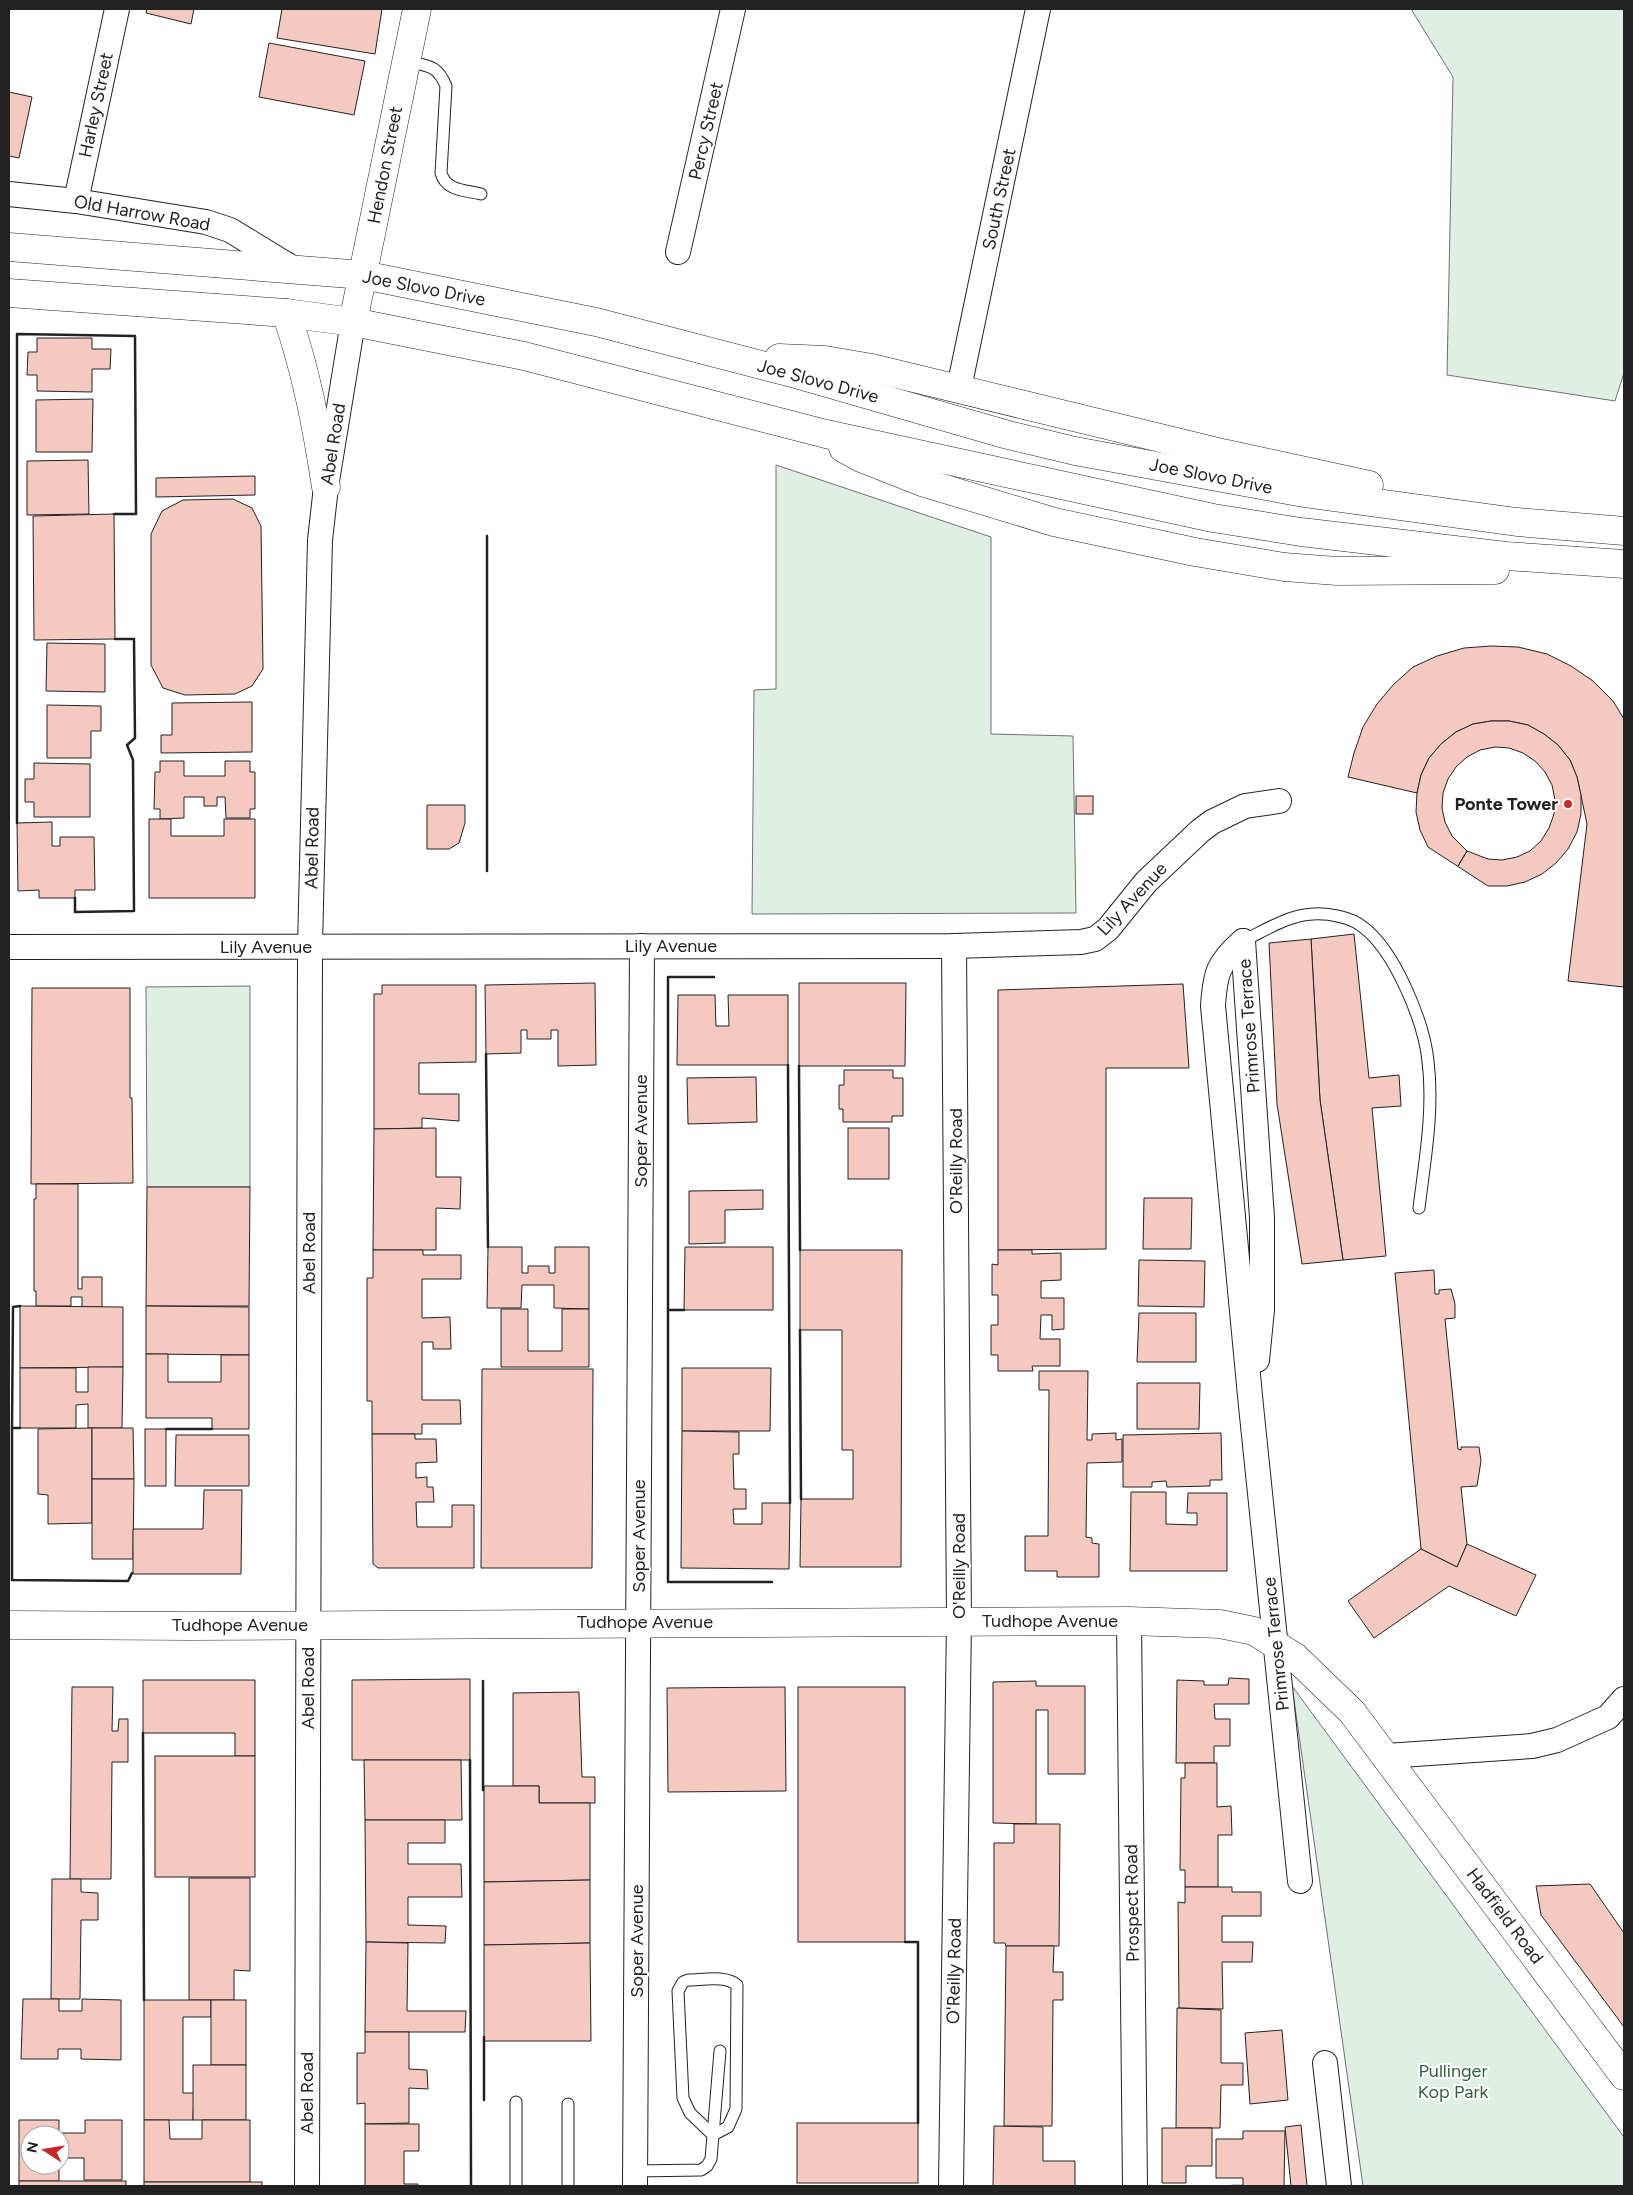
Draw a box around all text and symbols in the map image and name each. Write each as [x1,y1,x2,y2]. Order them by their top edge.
street label: Harley Street [74,50,118,159]
street label: Percy Street [684,80,728,182]
street label: Hendon Street [363,104,407,226]
street label: South Street [978,146,1021,252]
street label: Old Harrow Road [72,190,212,236]
street label: Joe Slovo Drive [361,265,488,311]
street label: Joe Slovo Drive [755,354,881,408]
street label: Abel Road [316,402,350,486]
street label: Joe Slovo Drive [1148,453,1275,499]
place label: Ponte Tower [1454,793,1558,815]
marker: Ponte Tower [1562,798,1574,810]
street label: Abel Road [300,807,324,889]
street label: Lily Avenue [1092,858,1172,940]
street label: Lily Avenue [625,935,717,957]
street label: Lily Avenue [220,936,312,958]
street label: Primrose Terrace [1233,958,1265,1094]
street label: Soper Avenue [630,1074,652,1188]
street label: O'Reilly Road [945,1108,967,1214]
street label: Abel Road [298,1212,320,1294]
street label: Soper Avenue [628,1479,650,1593]
street label: O'Reilly Road [948,1513,970,1619]
street label: Primrose Terrace [1258,1576,1294,1712]
street label: Tudhope Avenue [982,1610,1118,1632]
street label: Tudhope Avenue [577,1611,713,1633]
street label: Tudhope Avenue [172,1614,308,1636]
street label: Abel Road [297,1647,319,1729]
street label: Prospect Road [1120,1844,1144,1962]
street label: Hadfield Road [1462,1864,1548,1968]
street label: Soper Avenue [626,1884,648,1998]
street label: O'Reilly Road [942,1918,966,2024]
street label: Abel Road [296,2052,318,2134]
park label: Pullinger Kop Park [1418,2060,1489,2103]
north arrow [20,2125,70,2175]
text: N [23,2140,42,2154]

